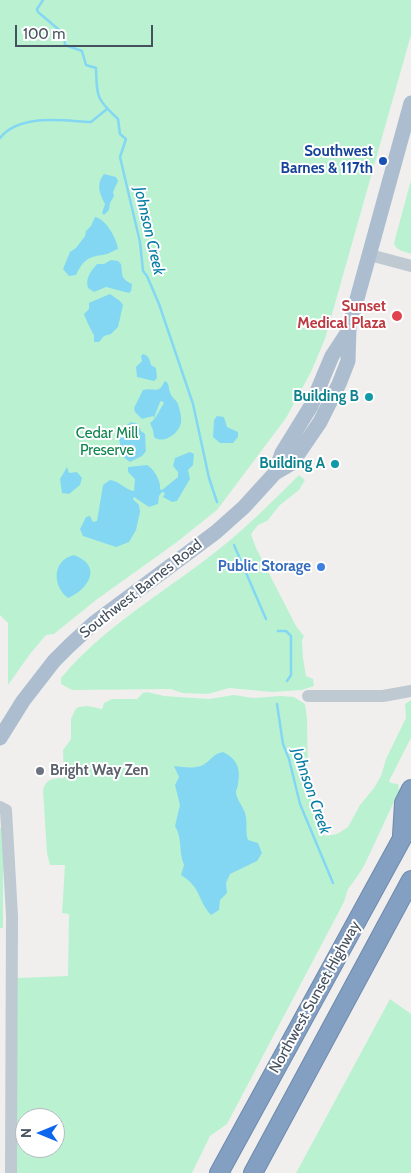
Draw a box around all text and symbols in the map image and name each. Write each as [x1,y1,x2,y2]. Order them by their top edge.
scale bar [18,15,155,47]
text: 100 m [23,25,65,43]
place label: Southwest Barnes & 117th [281,143,373,178]
marker: Southwest Barnes & 117th [377,155,389,167]
water label: Johnson Creek [130,185,168,277]
place label: Sunset Medical Plaza [297,298,386,333]
marker: Sunset Medical Plaza [390,309,404,323]
place label: Building B [293,388,359,406]
marker: Building B [363,391,375,403]
park label: Cedar Mill Preserve [76,425,138,460]
place label: Building A [259,455,325,473]
marker: Building A [329,458,341,470]
street label: Southwest Barnes Road [76,536,206,642]
place label: Public Storage [218,558,311,576]
marker: Public Storage [315,561,327,573]
water label: Johnson Creek [287,745,335,837]
place label: Bright Way Zen [50,762,148,780]
marker: Bright Way Zen [34,765,46,777]
street label: Northwest Sunset Highway [266,918,364,1076]
north arrow [15,1108,65,1158]
text: N [17,1128,35,1138]

